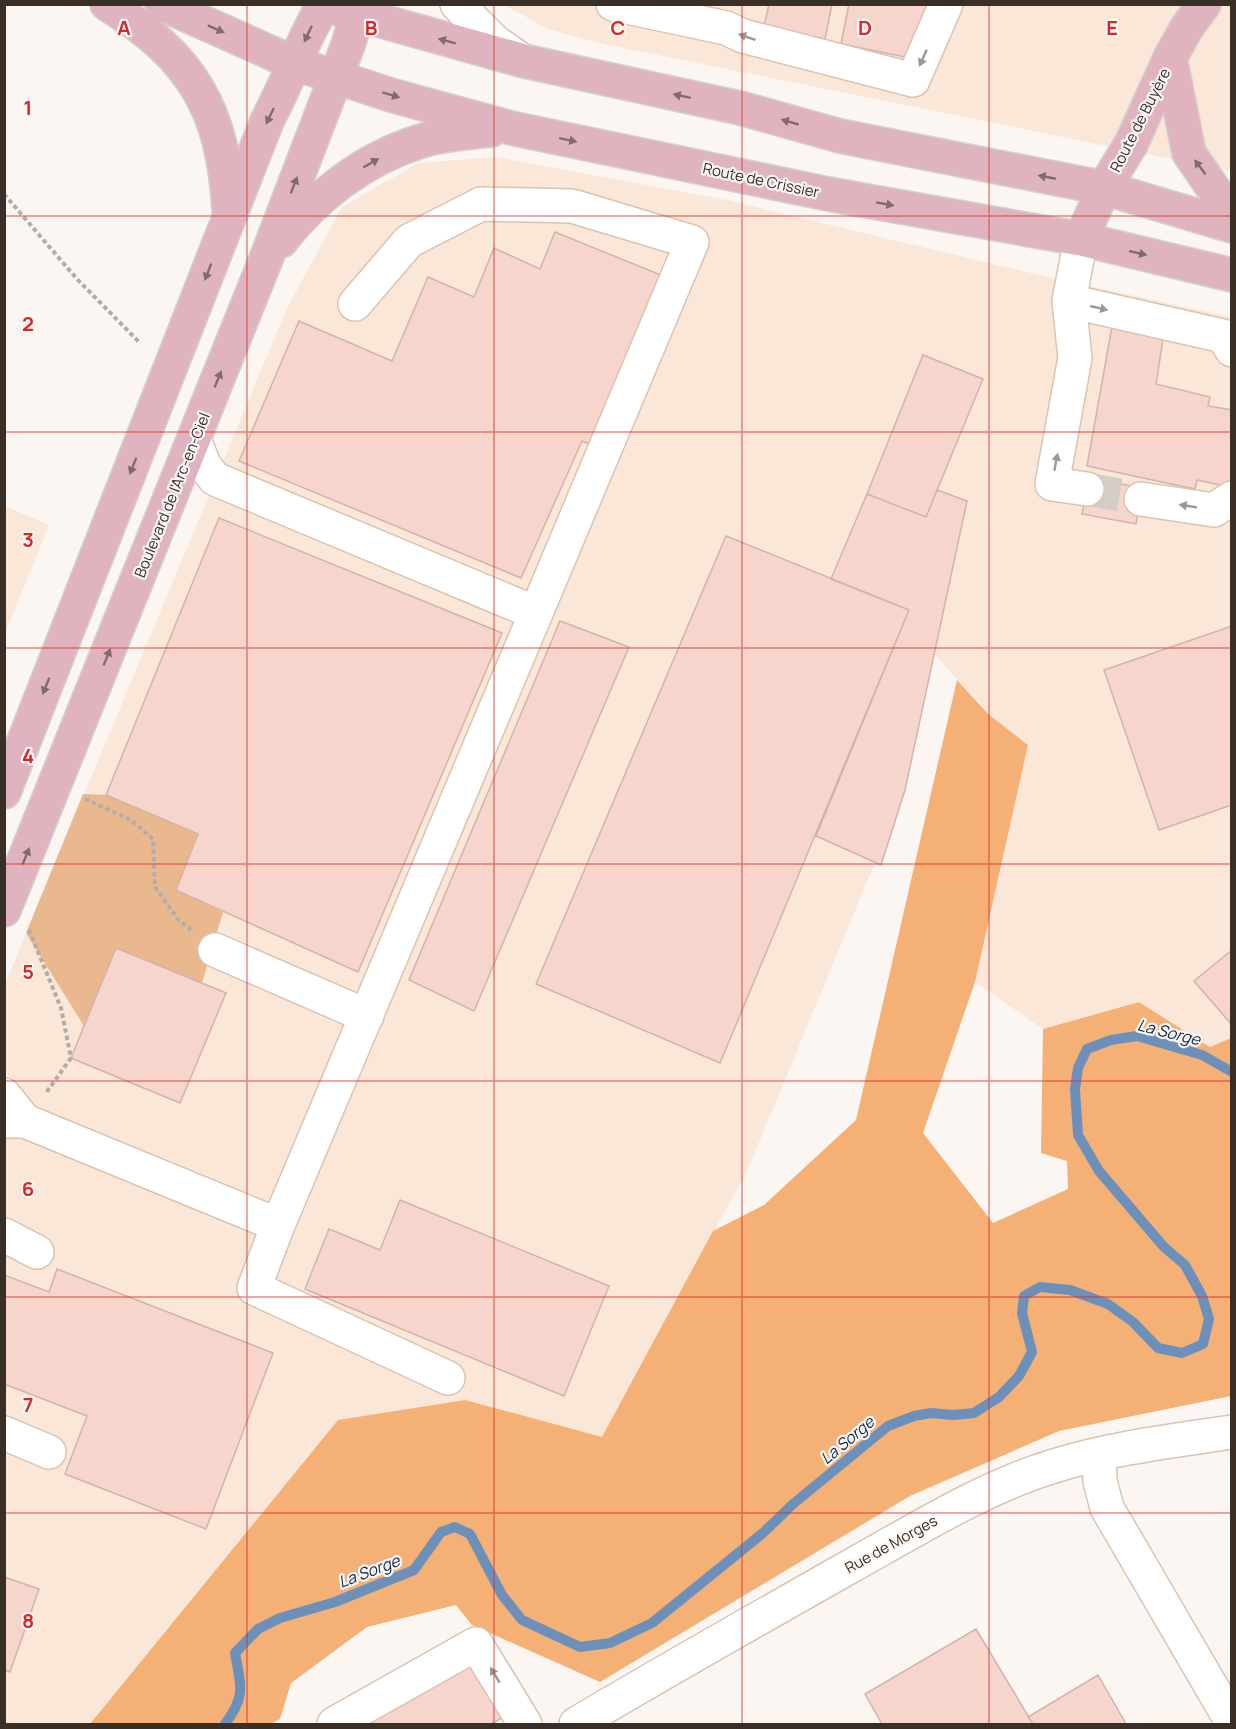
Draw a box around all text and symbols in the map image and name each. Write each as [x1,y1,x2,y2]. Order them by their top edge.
text: A [117,14,131,41]
text: B [365,14,378,41]
text: C [611,14,625,41]
text: D [858,14,872,41]
text: E [1106,14,1118,41]
one-way arrow [207,24,225,34]
one-way arrow [303,25,312,42]
one-way arrow [738,31,756,41]
one-way arrow [438,36,456,45]
one-way arrow [918,50,927,67]
street label: Route de Buyère [1105,64,1175,176]
one-way arrow [383,91,401,100]
one-way arrow [673,91,692,100]
text: 1 [24,94,32,121]
one-way arrow [265,108,274,125]
one-way arrow [781,117,799,126]
one-way arrow [559,136,578,145]
street label: Route de Crissier [701,157,822,203]
one-way arrow [363,158,379,169]
one-way arrow [1194,159,1206,174]
one-way arrow [1037,172,1056,181]
one-way arrow [290,176,299,194]
one-way arrow [876,200,895,209]
one-way arrow [1129,248,1147,258]
one-way arrow [203,264,213,282]
one-way arrow [1090,303,1109,313]
text: 2 [22,310,34,337]
one-way arrow [214,369,224,387]
street label: Boulevard de l'Arc-en-Ciel [129,409,215,581]
one-way arrow [1052,452,1061,471]
one-way arrow [128,457,138,475]
one-way arrow [1178,502,1197,511]
text: 3 [22,526,34,553]
one-way arrow [102,648,112,666]
one-way arrow [41,678,51,696]
text: 4 [22,742,34,769]
one-way arrow [22,847,31,865]
text: 5 [22,958,34,985]
water label: La Sorge [1135,1014,1204,1051]
text: 6 [22,1175,34,1202]
text: 7 [23,1391,33,1418]
water label: La Sorge [815,1410,880,1469]
street label: Rue de Morges [841,1510,941,1578]
water label: La Sorge [335,1549,404,1593]
text: 8 [22,1607,34,1634]
one-way arrow [489,1667,500,1683]

